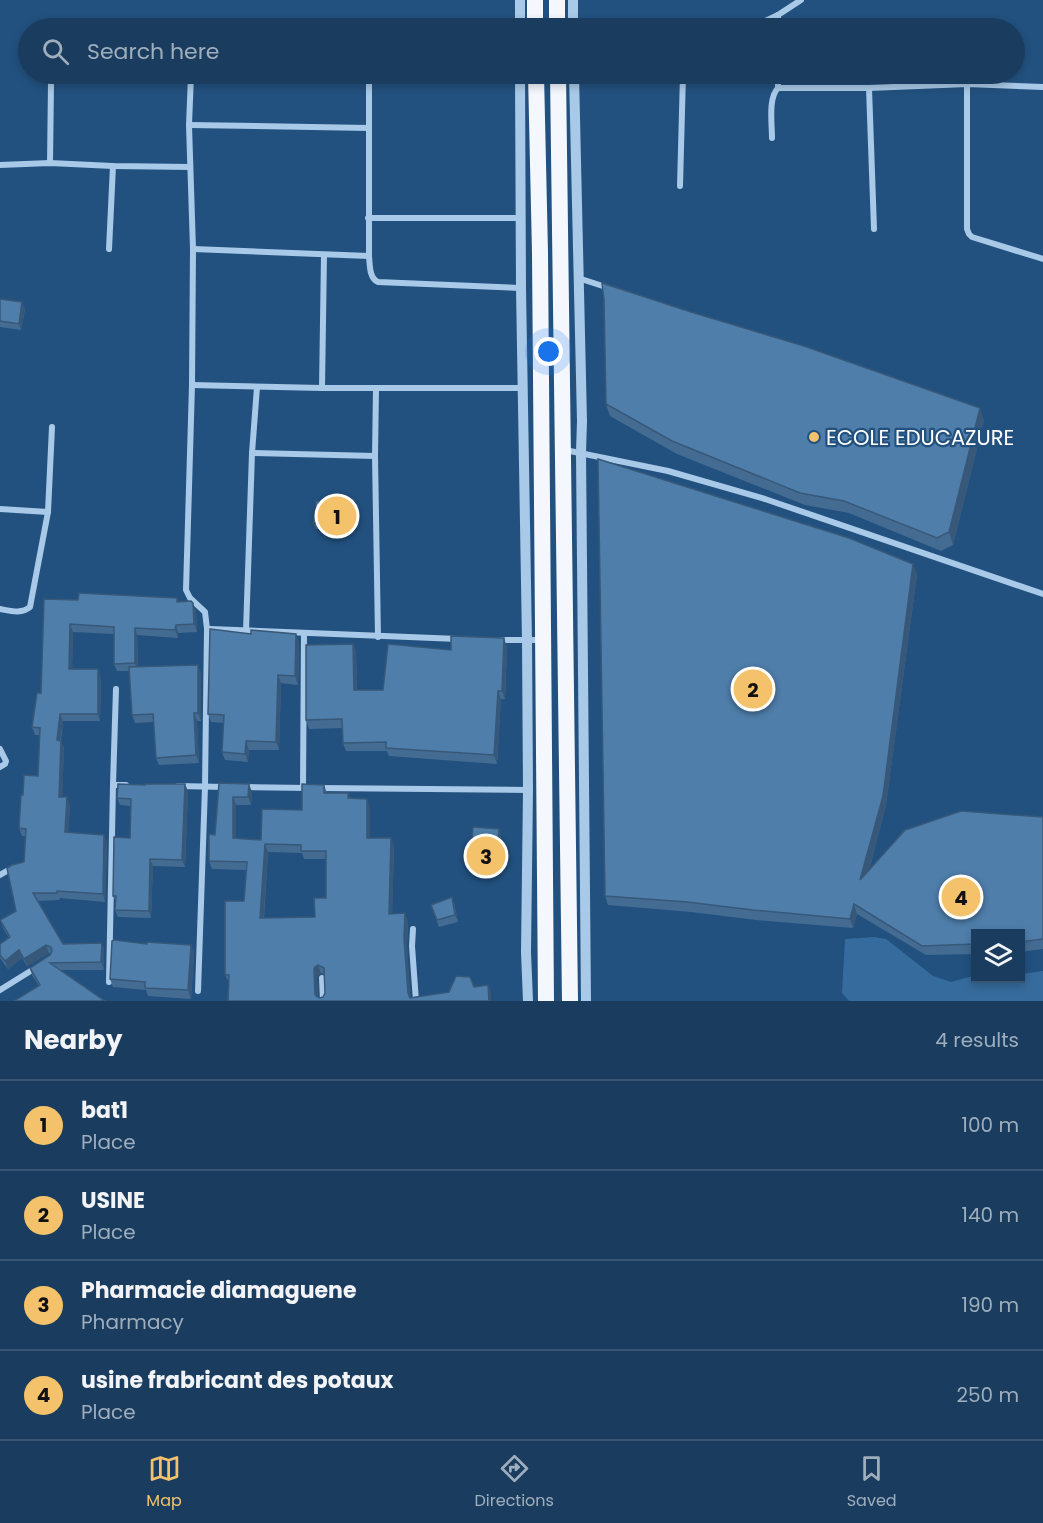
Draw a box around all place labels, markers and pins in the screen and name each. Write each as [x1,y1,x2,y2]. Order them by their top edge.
place label: ECOLE EDUCAZURE [826,423,1014,452]
marker: ECOLE EDUCAZURE [807,430,821,444]
pin: 1 [318,494,356,538]
pin: 2 [734,666,772,712]
pin: 3 [466,834,506,878]
pin: 4 [942,874,980,920]

